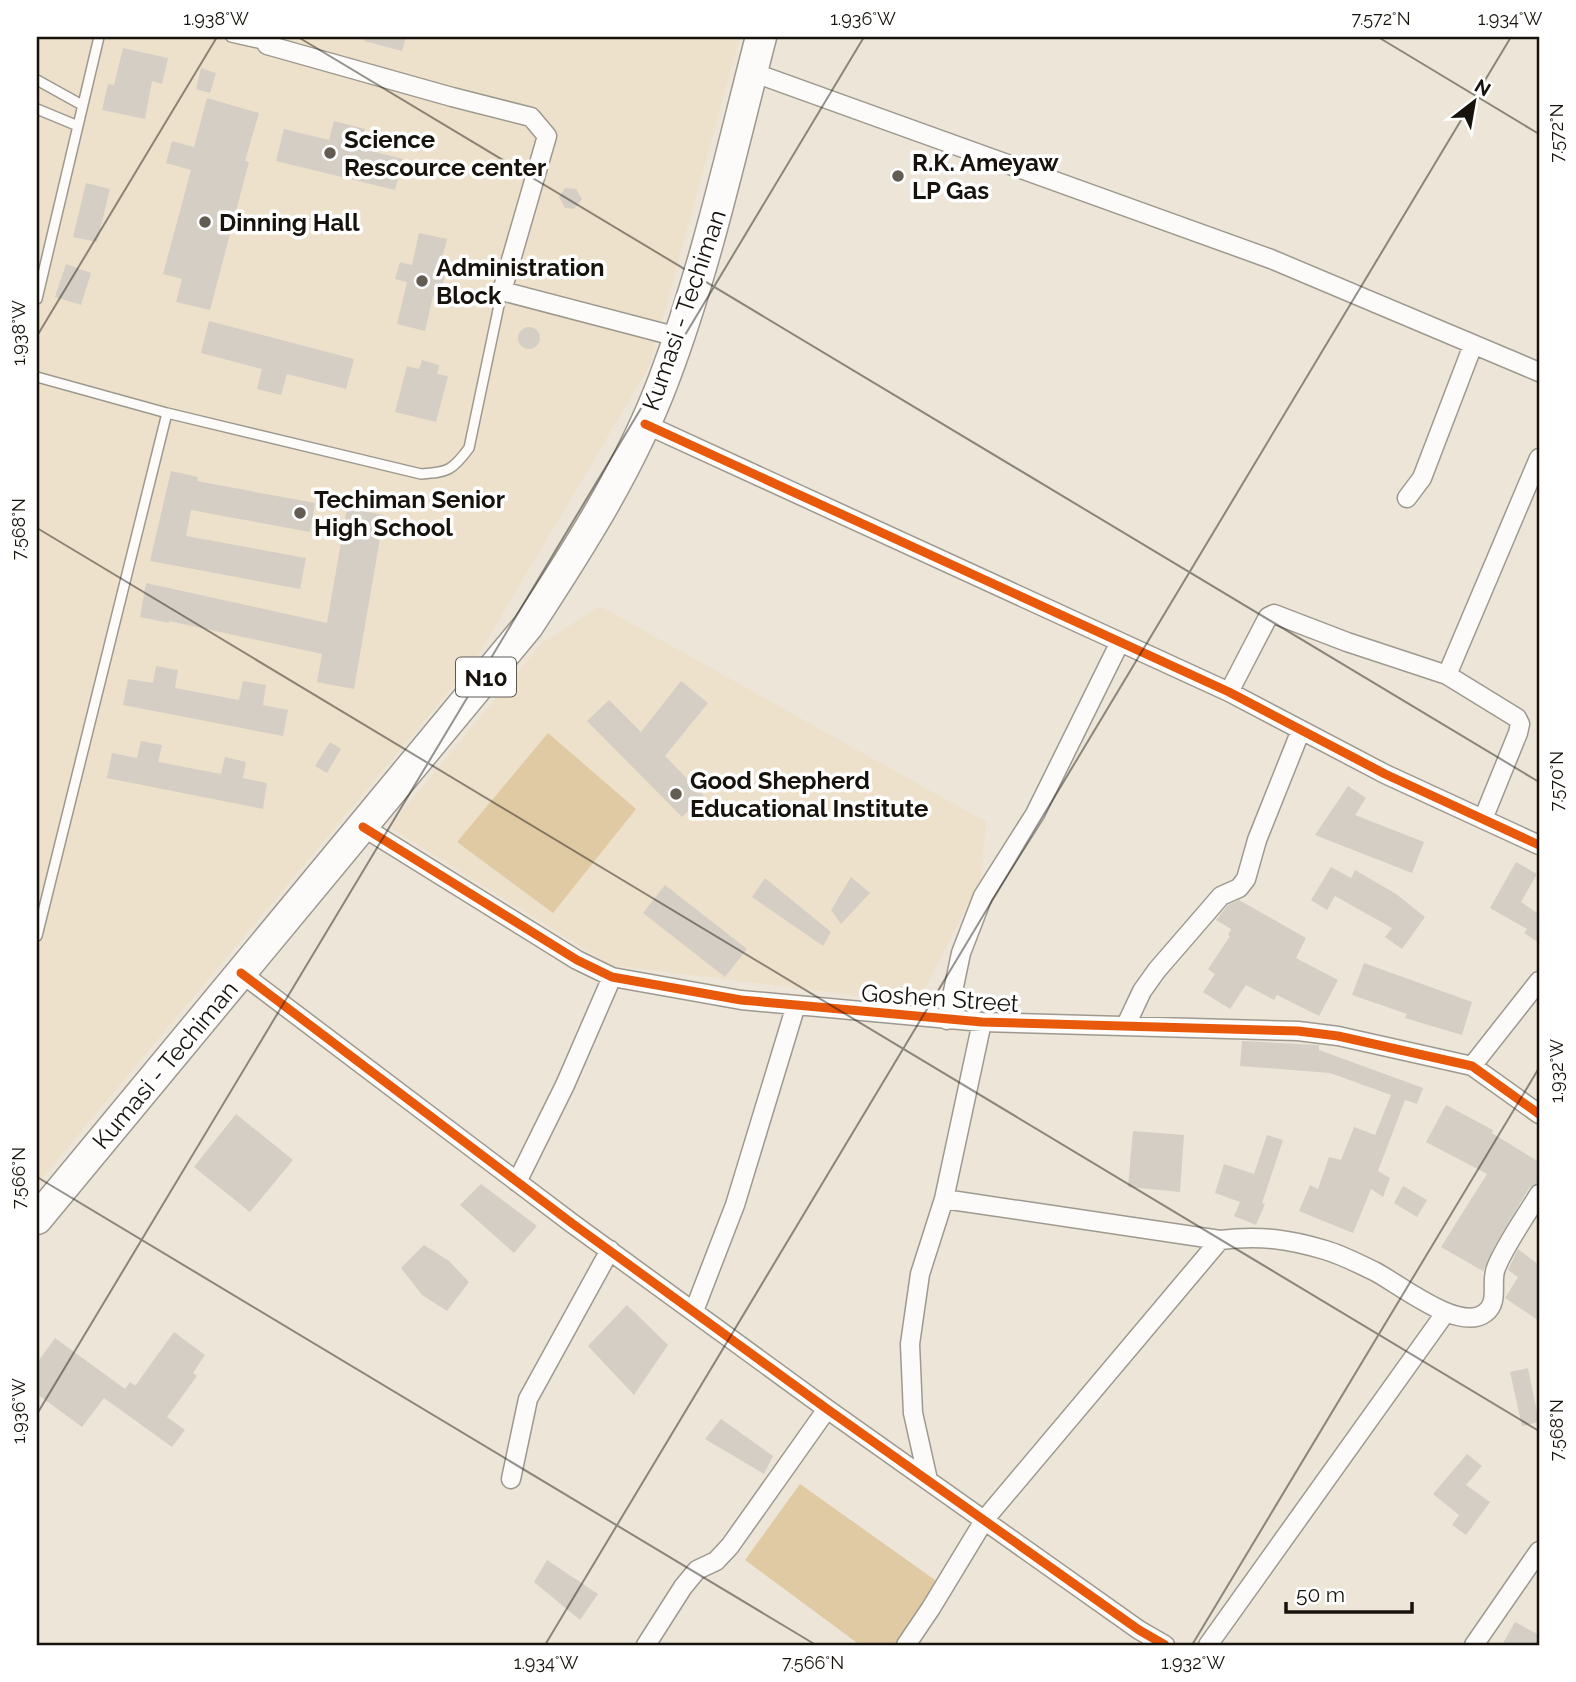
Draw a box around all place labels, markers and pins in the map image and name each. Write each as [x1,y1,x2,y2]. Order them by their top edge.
place label: Science Rescource center [344,125,546,182]
marker: Science Rescource center [322,145,338,161]
place label: R.K. Ameyaw LP Gas [912,148,1059,205]
marker: R.K. Ameyaw LP Gas [890,168,906,184]
place label: Dinning Hall [219,208,360,237]
marker: Dinning Hall [197,214,213,230]
place label: Administration Block [436,253,605,310]
marker: Administration Block [414,273,430,289]
place label: Techiman Senior High School [314,485,505,542]
marker: Techiman Senior High School [292,505,308,521]
place label: Good Shepherd Educational Institute [690,766,929,823]
marker: Good Shepherd Educational Institute [668,786,684,802]

